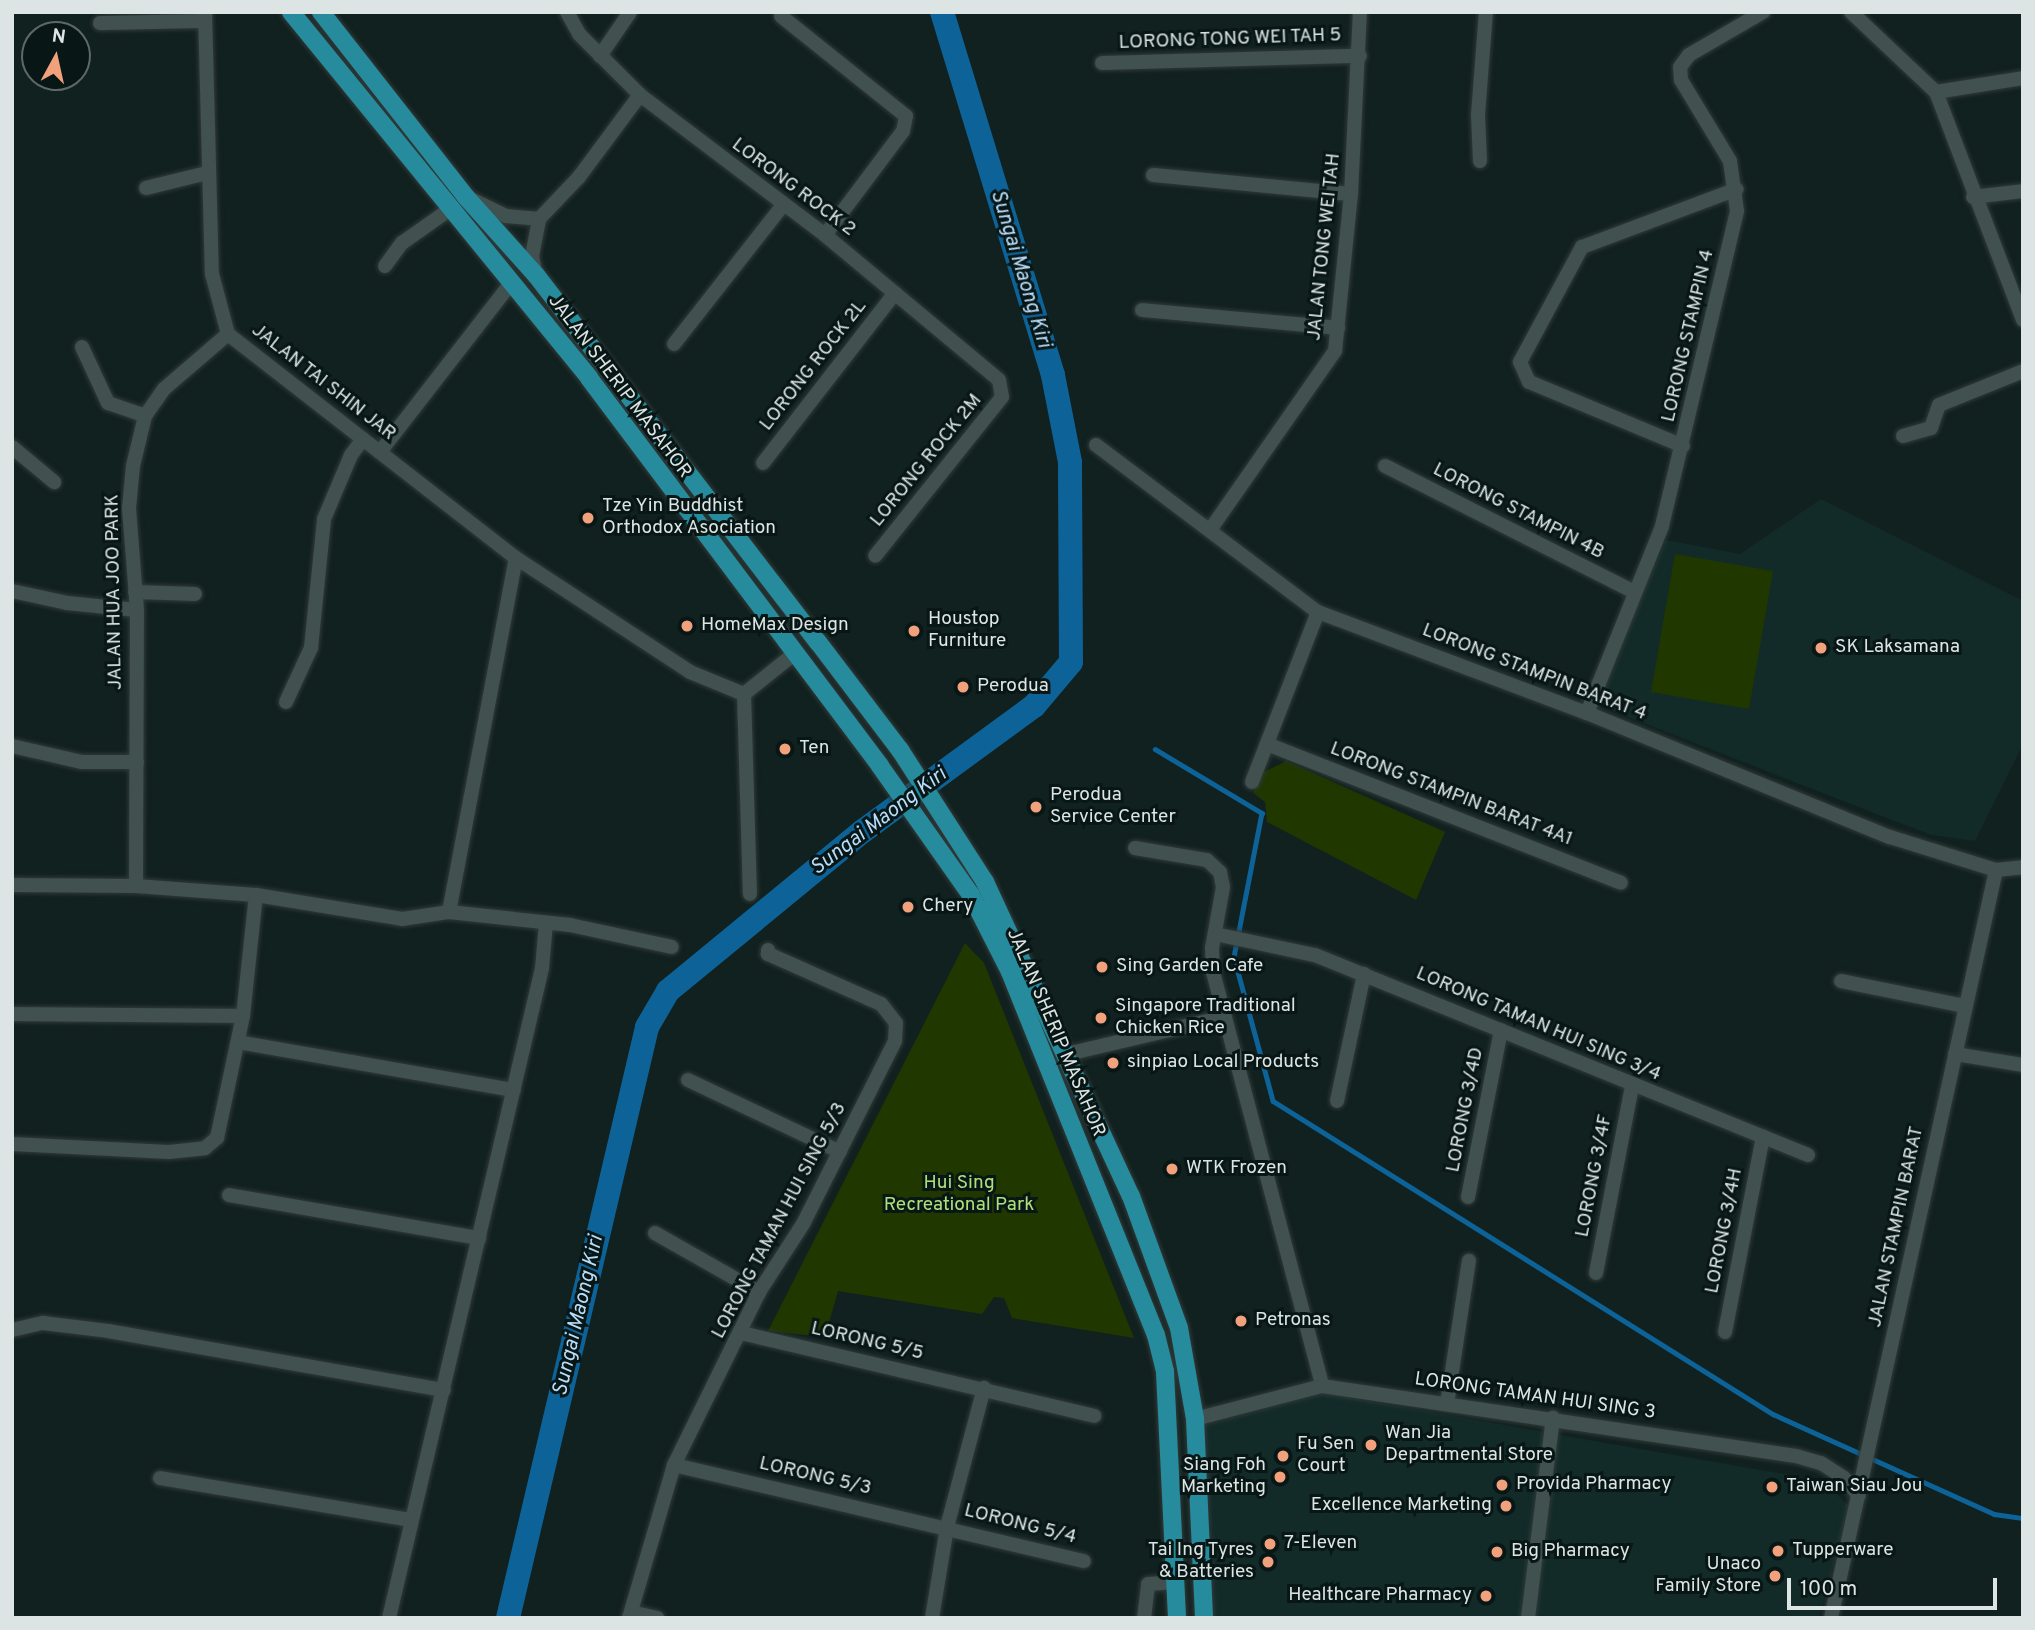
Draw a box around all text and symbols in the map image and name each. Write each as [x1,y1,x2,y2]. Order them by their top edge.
north arrow [21,21,91,91]
text: N [50,24,67,50]
street label: LORONG TONG WEI TAH 5 [1117,25,1343,55]
street label: LORONG ROCK 2 [727,134,859,242]
street label: JALAN TONG WEI TAH [1304,151,1346,343]
water label: Sungai Maong Kiri [984,187,1056,351]
street label: LORONG STAMPIN 4 [1658,247,1720,425]
street label: JALAN SHERIP MASAHOR [542,291,696,483]
street label: LORONG ROCK 2L [756,296,872,436]
street label: JALAN TAI SHIN JAR [246,319,400,447]
street label: LORONG ROCK 2M [866,390,988,532]
street label: LORONG STAMPIN 4B [1429,459,1607,565]
street label: JALAN HUA JOO PARK [102,493,128,691]
place label: Tze Yin Buddhist Orthodox Asociation [602,496,777,540]
marker: Tze Yin Buddhist Orthodox Asociation [580,510,596,526]
place label: Houstop Furniture [928,609,1006,653]
place label: HomeMax Design [701,615,849,637]
marker: HomeMax Design [679,618,695,634]
street label: LORONG STAMPIN BARAT 4 [1418,619,1650,727]
marker: Houstop Furniture [906,623,922,639]
place label: SK Laksamana [1835,637,1960,659]
marker: SK Laksamana [1813,640,1829,656]
place label: Perodua [977,676,1049,698]
marker: Perodua [955,679,971,695]
place label: Ten [799,738,829,760]
street label: LORONG STAMPIN BARAT 4A1 [1326,738,1576,852]
marker: Ten [777,741,793,757]
water label: Sungai Maong Kiri [806,763,952,881]
place label: Perodua Service Center [1050,785,1176,829]
marker: Perodua Service Center [1028,799,1044,815]
place label: Chery [922,896,973,918]
marker: Chery [900,899,916,915]
street label: JALAN SHERIP MASAHOR [1001,925,1109,1141]
place label: Sing Garden Cafe [1116,956,1263,978]
marker: Sing Garden Cafe [1094,959,1110,975]
street label: LORONG TAMAN HUI SING 3/4 [1412,963,1664,1087]
place label: Singapore Traditional Chicken Rice [1115,996,1297,1040]
marker: Singapore Traditional Chicken Rice [1093,1010,1109,1026]
street label: LORONG 3/4D [1443,1046,1489,1174]
place label: sinpiao Local Products [1127,1052,1319,1074]
marker: sinpiao Local Products [1105,1055,1121,1071]
street label: LORONG TAMAN HUI SING 5/3 [708,1099,852,1343]
street label: LORONG 3/4F [1572,1113,1618,1239]
street label: JALAN STAMPIN BARAT [1865,1124,1929,1330]
place label: WTK Frozen [1186,1158,1287,1180]
marker: WTK Frozen [1164,1161,1180,1177]
street label: LORONG 3/4H [1702,1166,1748,1296]
park label: Hui Sing Recreational Park [884,1173,1034,1217]
water label: Sungai Maong Kiri [548,1233,610,1399]
place label: Petronas [1255,1310,1331,1332]
marker: Petronas [1233,1313,1249,1329]
street label: LORONG 5/5 [809,1318,925,1366]
street label: LORONG TAMAN HUI SING 3 [1413,1369,1657,1425]
place label: Wan Jia Departmental Store [1385,1423,1553,1467]
place label: Fu Sen Court [1297,1434,1354,1478]
marker: Wan Jia Departmental Store [1363,1437,1379,1453]
marker: Fu Sen Court [1275,1448,1291,1464]
street label: LORONG 5/3 [757,1453,873,1501]
place label: Siang Foh Marketing [1181,1455,1266,1499]
marker: Siang Foh Marketing [1272,1469,1288,1485]
place label: Provida Pharmacy [1516,1474,1672,1496]
place label: Taiwan Siau Jou [1786,1476,1922,1498]
marker: Provida Pharmacy [1494,1477,1510,1493]
marker: Taiwan Siau Jou [1764,1479,1780,1495]
place label: Excellence Marketing [1311,1495,1492,1517]
marker: Excellence Marketing [1498,1498,1514,1514]
street label: LORONG 5/4 [962,1500,1078,1550]
place label: 7-Eleven [1284,1533,1357,1555]
marker: 7-Eleven [1262,1536,1278,1552]
place label: Tai Ing Tyres & Batteries [1147,1540,1254,1584]
place label: Tupperware [1792,1540,1893,1562]
place label: Big Pharmacy [1511,1541,1630,1563]
marker: Tupperware [1770,1543,1786,1559]
marker: Big Pharmacy [1489,1544,1505,1560]
marker: Tai Ing Tyres & Batteries [1260,1554,1276,1570]
place label: Unaco Family Store [1655,1554,1761,1598]
scale bar [1790,1564,2000,1608]
marker: Unaco Family Store [1767,1568,1783,1584]
text: 100 m [1800,1576,1857,1603]
place label: Healthcare Pharmacy [1288,1585,1472,1607]
marker: Healthcare Pharmacy [1478,1588,1494,1604]

